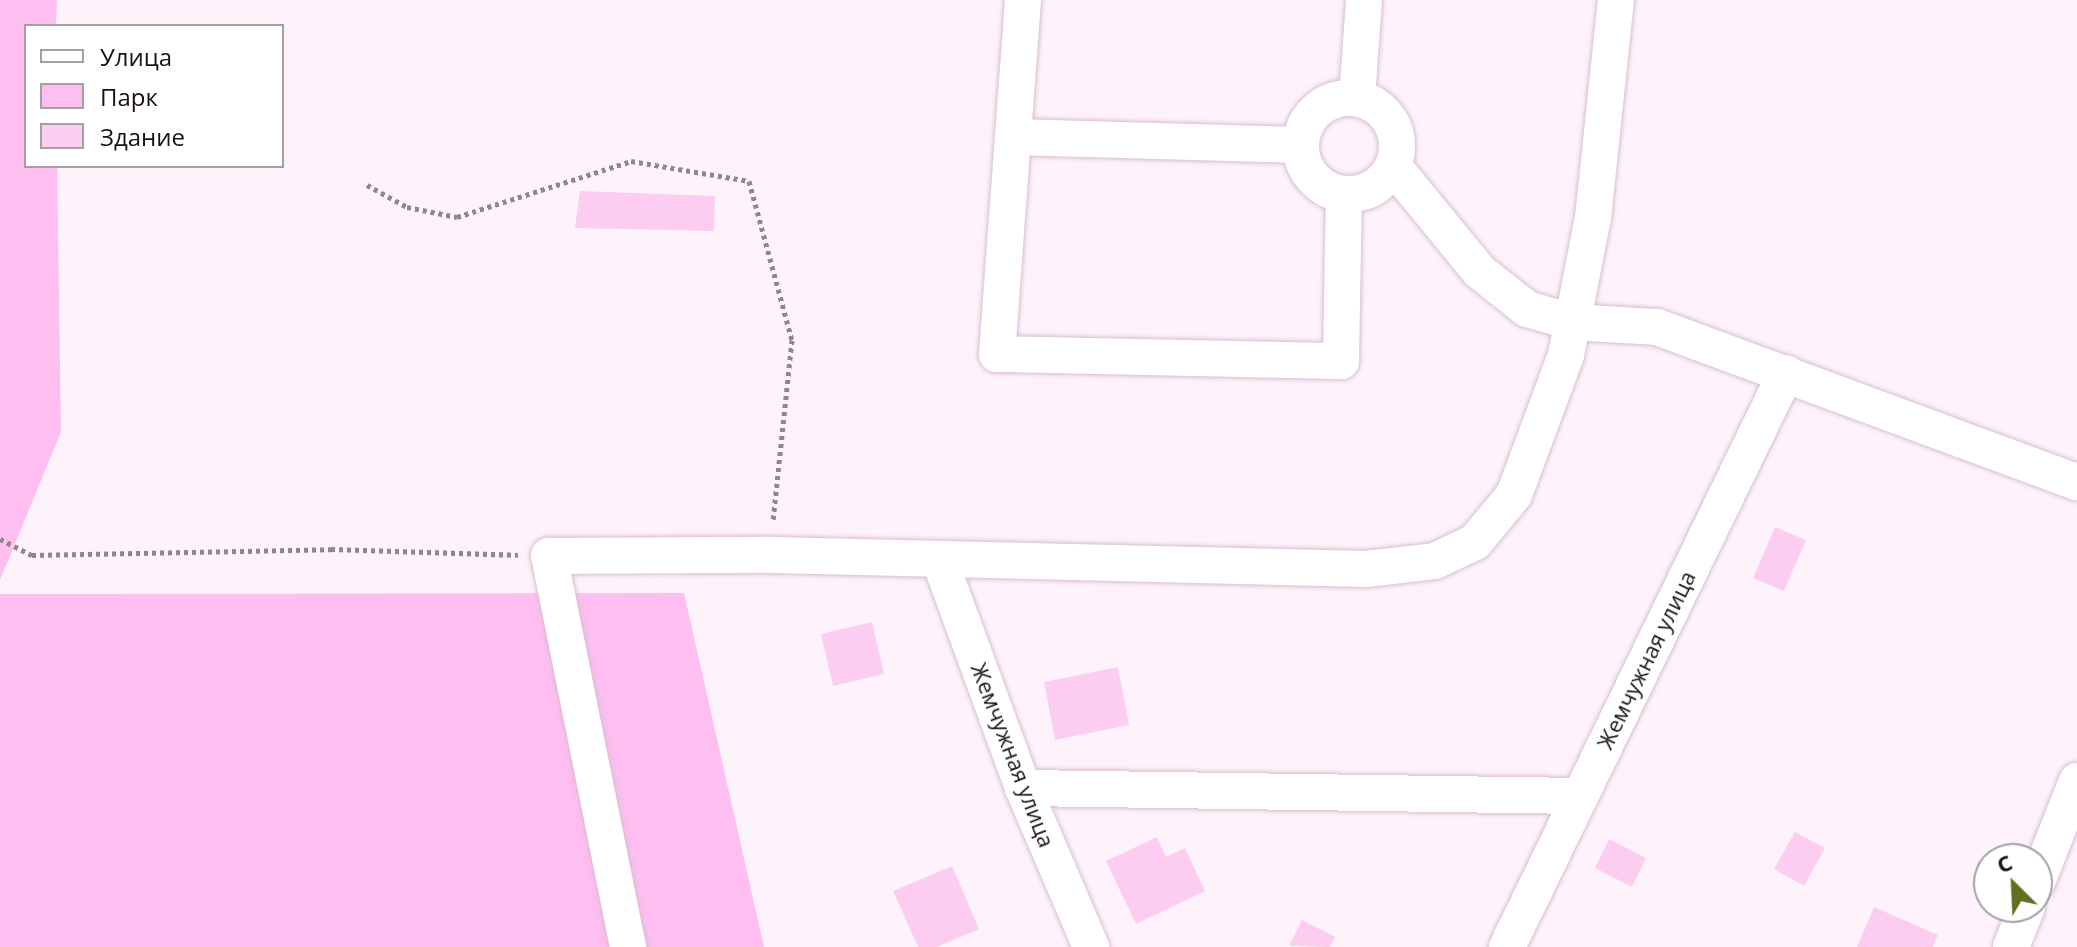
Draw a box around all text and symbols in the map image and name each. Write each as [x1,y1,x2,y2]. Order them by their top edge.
legend [24,24,284,168]
text: Улица [100,40,172,73]
text: Парк [100,80,158,113]
text: Здание [100,120,185,153]
street label: Жемчужная улица [1591,567,1701,753]
street label: Жемчужная улица [966,659,1060,851]
north arrow [1973,843,2053,923]
text: С [1992,846,2017,879]

